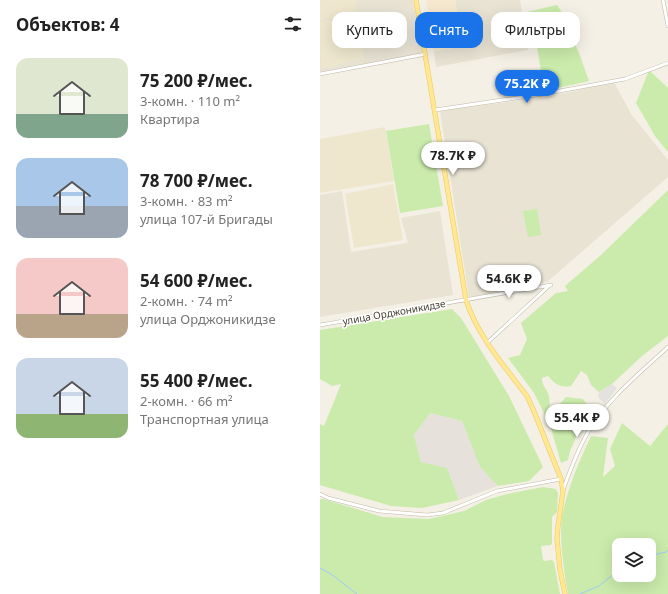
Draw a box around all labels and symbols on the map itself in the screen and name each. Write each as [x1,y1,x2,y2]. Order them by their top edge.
pin: 75.2K ₽ [490,70,564,104]
pin: 78.7K ₽ [416,142,490,176]
pin: 54.6K ₽ [472,265,546,299]
street label: улица Орджоникидзе [341,296,447,328]
pin: 55.4K ₽ [540,404,614,438]

